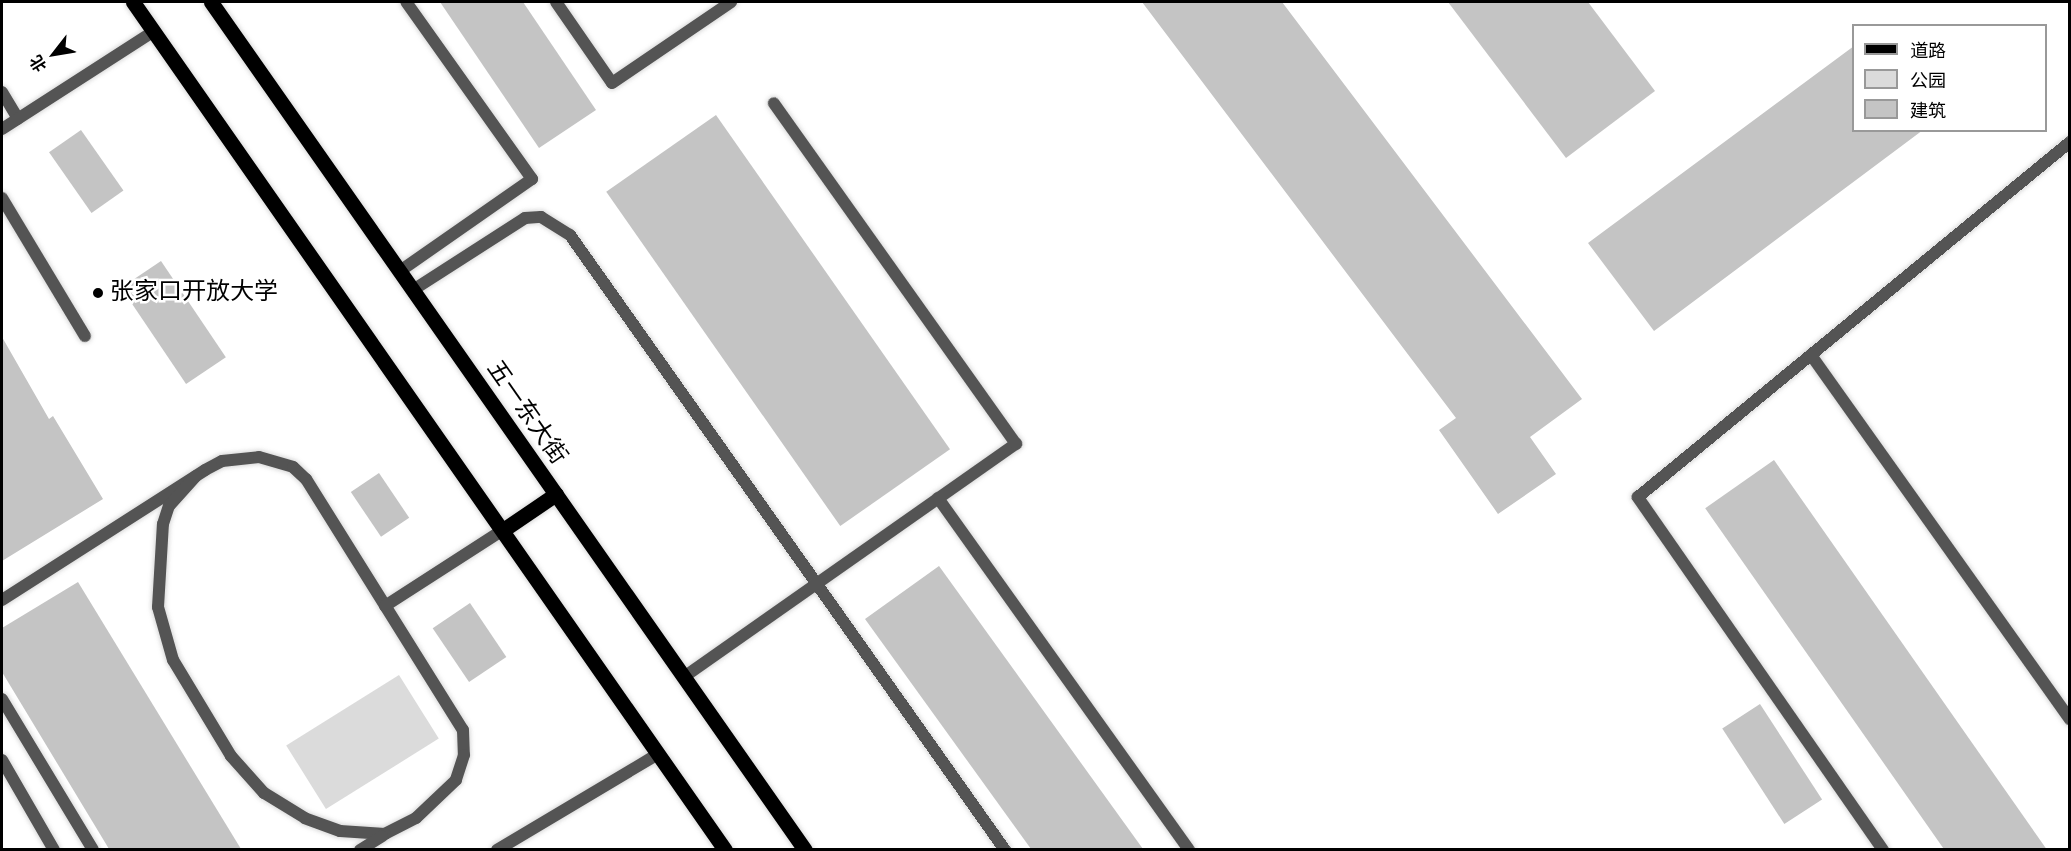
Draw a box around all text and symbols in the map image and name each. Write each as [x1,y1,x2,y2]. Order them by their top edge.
north arrow [24,24,84,84]
legend [1852,24,2047,132]
text: 道路 [1910,43,1946,61]
text: 北 [28,52,50,74]
text: 公园 [1910,73,1946,91]
text: 建筑 [1910,103,1946,121]
place label: 张家口开放大学 [110,279,278,307]
marker: 张家口开放大学 [91,286,105,300]
street label: 五一东大街 [480,356,572,470]

